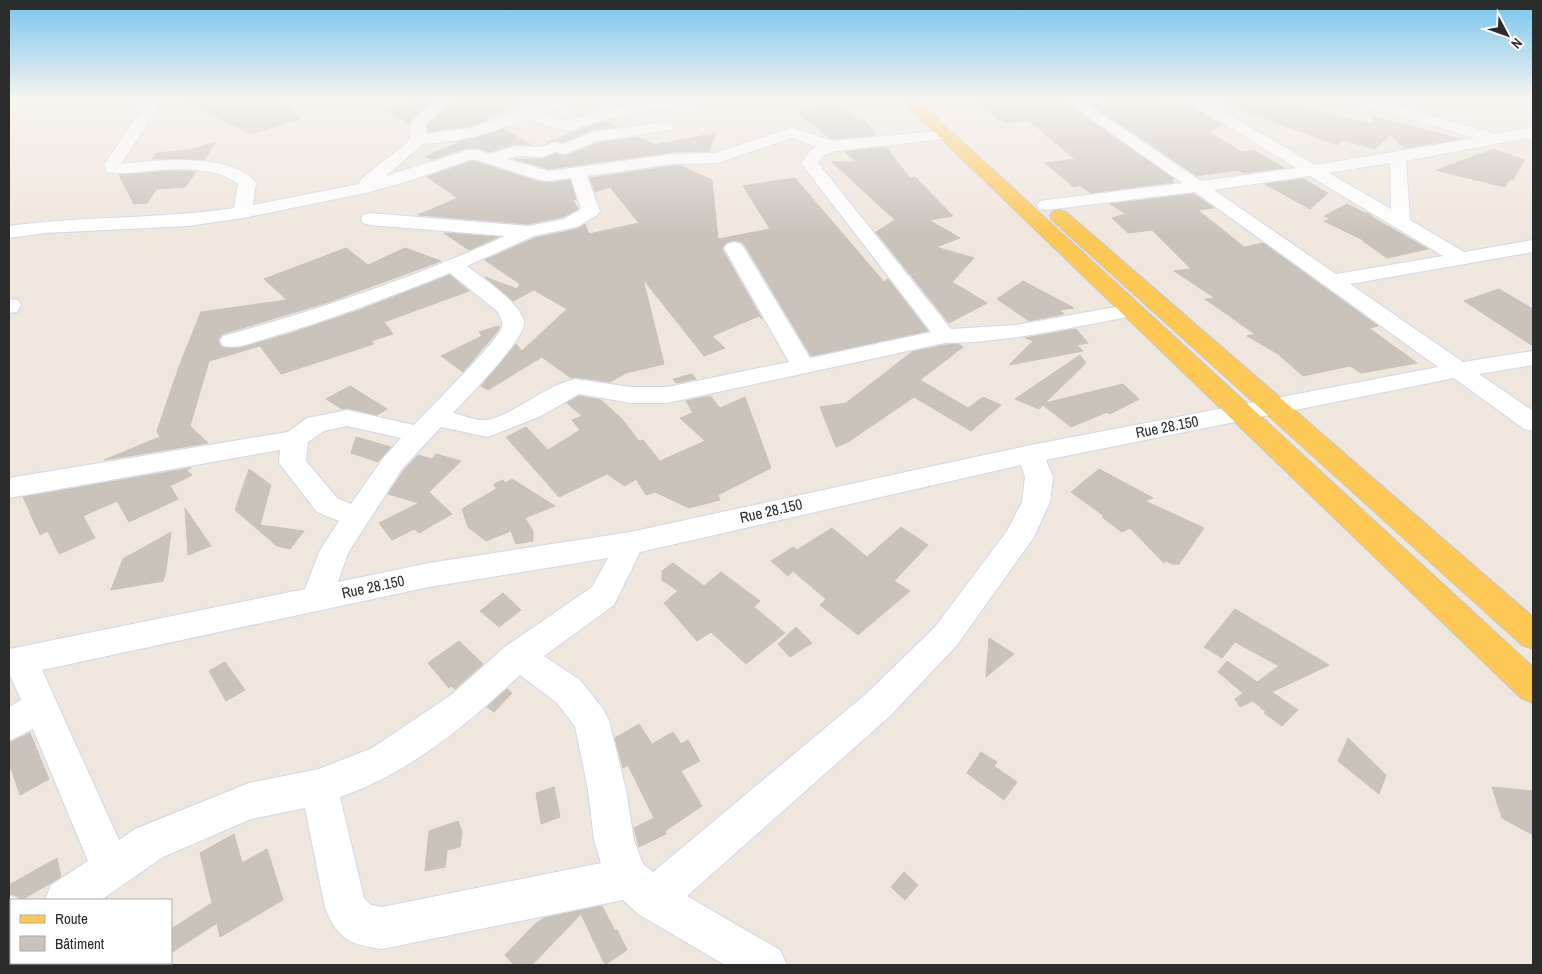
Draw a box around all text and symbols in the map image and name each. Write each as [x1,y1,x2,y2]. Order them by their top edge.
north arrow [1482,10,1532,60]
text: N [1507,34,1526,53]
street label: Rue 28.150 [1134,410,1200,443]
street label: Rue 28.150 [738,493,804,528]
street label: Rue 28.150 [340,570,406,603]
legend [10,899,172,964]
text: Route [55,908,88,929]
text: Bâtiment [55,933,105,954]

